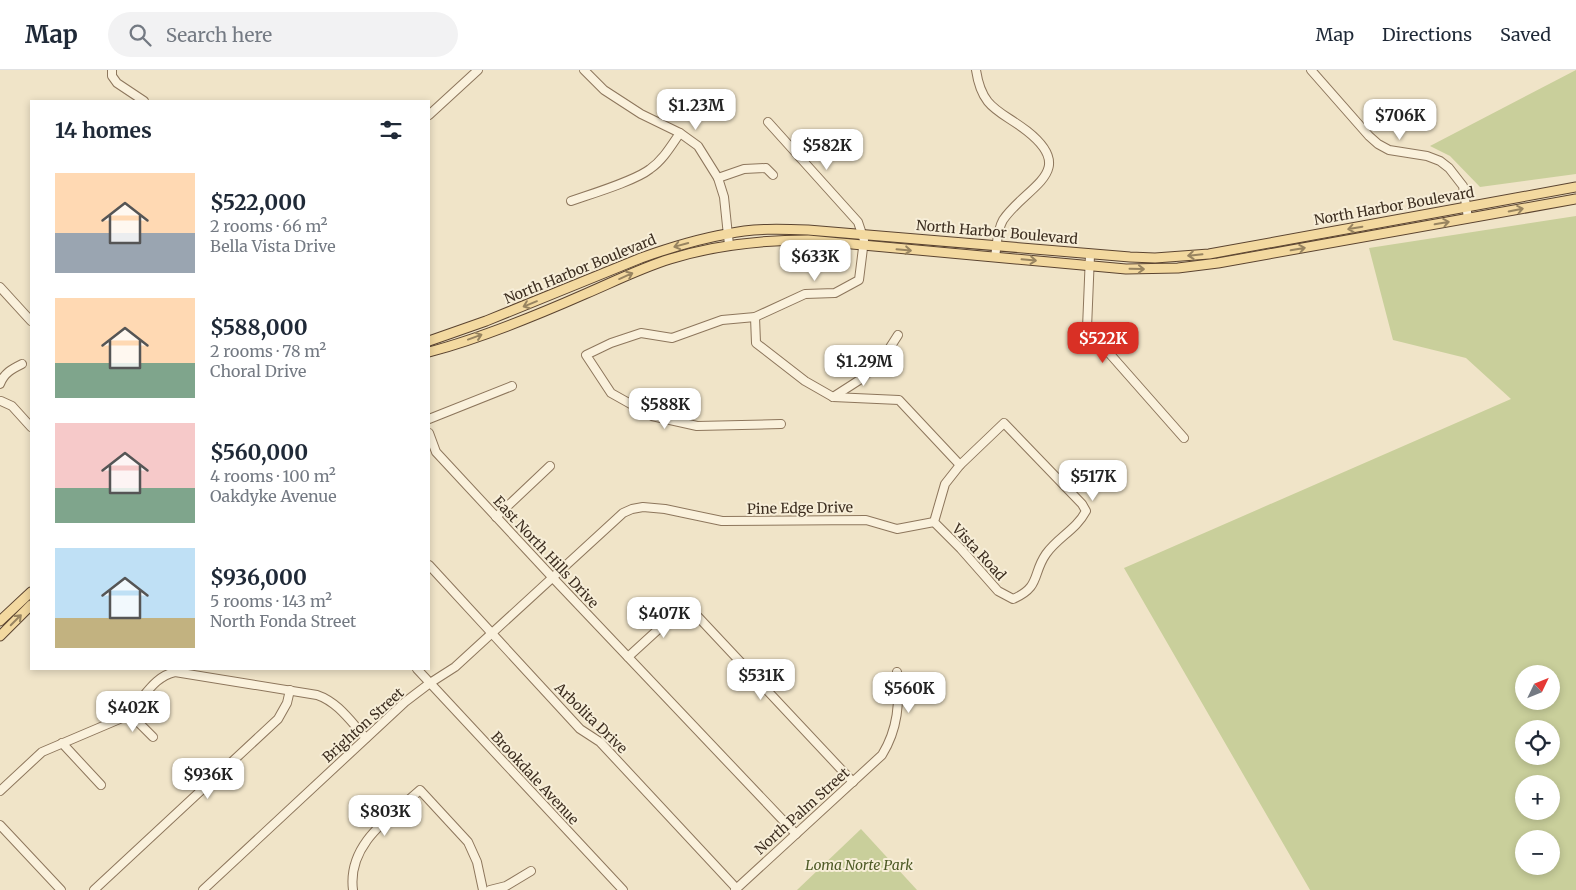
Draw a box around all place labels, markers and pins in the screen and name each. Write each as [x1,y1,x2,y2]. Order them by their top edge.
pin: $1.23M [655,88,737,131]
pin: $706K [1365,98,1435,141]
pin: $582K [792,128,862,171]
pin: $633K [780,240,850,282]
pin: $522K [1068,322,1138,364]
pin: $1.29M [823,344,905,387]
pin: $588K [630,388,700,430]
pin: $517K [1058,460,1128,502]
pin: $407K [629,596,699,639]
pin: $531K [726,658,796,701]
pin: $560K [874,672,944,714]
pin: $402K [98,690,168,733]
pin: $936K [173,758,243,800]
pin: $803K [350,794,420,837]

